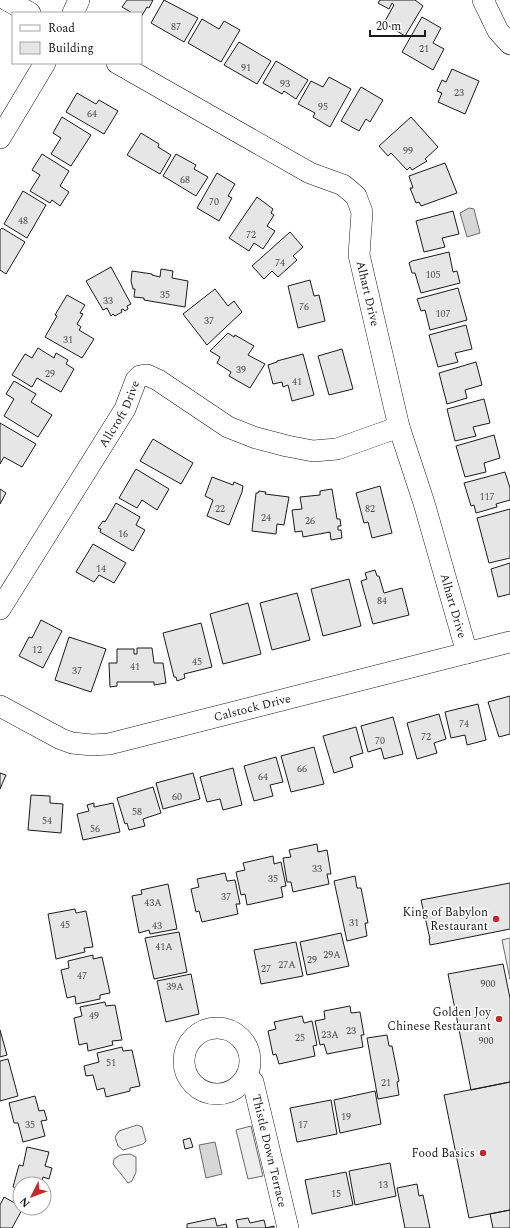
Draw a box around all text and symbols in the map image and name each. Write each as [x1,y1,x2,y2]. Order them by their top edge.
legend [12,12,142,64]
scale bar [370,12,425,38]
text: 20 m [376,17,401,36]
text: Road [48,19,75,38]
house number: 87 [171,19,181,35]
text: Building [48,39,94,58]
house number: 21 [419,41,429,57]
house number: 91 [241,60,251,76]
house number: 93 [280,76,290,92]
house number: 23 [454,85,464,101]
house number: 95 [318,99,328,115]
house number: 64 [87,106,97,122]
house number: 99 [403,143,413,159]
house number: 68 [180,172,190,188]
house number: 70 [209,194,219,210]
house number: 48 [18,213,28,229]
house number: 72 [246,227,256,243]
house number: 74 [275,255,285,271]
street label: Alhart Drive [351,259,384,328]
house number: 105 [426,267,441,283]
house number: 35 [160,287,170,303]
house number: 33 [103,293,113,309]
house number: 76 [299,299,309,315]
house number: 107 [436,306,451,322]
house number: 37 [204,313,214,329]
house number: 31 [63,332,73,348]
house number: 39 [236,362,246,378]
house number: 29 [45,366,55,382]
house number: 41 [292,374,302,390]
street label: Allcroft Drive [94,378,145,451]
house number: 117 [480,489,495,505]
house number: 22 [215,501,225,517]
house number: 82 [365,501,375,517]
house number: 24 [261,510,271,526]
house number: 26 [305,513,315,529]
house number: 16 [118,526,128,542]
house number: 14 [96,561,106,577]
street label: Alhart Drive [435,571,471,641]
house number: 84 [377,593,387,609]
house number: 12 [32,642,42,658]
house number: 45 [192,654,202,670]
house number: 41 [130,659,140,675]
house number: 37 [72,663,82,679]
street label: Calstock Drive [212,689,293,727]
house number: 74 [459,716,469,732]
house number: 72 [421,729,431,745]
house number: 70 [375,733,385,749]
house number: 66 [297,761,307,777]
house number: 64 [258,769,268,785]
house number: 60 [172,789,182,805]
house number: 58 [132,804,142,820]
house number: 54 [42,813,52,829]
house number: 56 [90,821,100,837]
house number: 33 [312,861,322,877]
house number: 35 [268,871,278,887]
house number: 37 [221,889,231,905]
house number: 43A [144,895,162,911]
place label: King of Babylon Restaurant [402,903,488,936]
marker: King of Babylon Restaurant [491,914,501,924]
house number: 31 [349,915,359,931]
house number: 45 [60,917,70,933]
house number: 43 [152,918,162,934]
house number: 41A [155,939,173,955]
house number: 29A [323,947,341,963]
house number: 29 [307,952,317,968]
house number: 27A [278,957,296,973]
house number: 27 [261,961,271,977]
house number: 47 [77,968,87,984]
house number: 900 [481,976,496,992]
house number: 39A [166,979,184,995]
place label: Golden Joy Chinese Restaurant [387,1003,492,1036]
house number: 49 [89,1008,99,1024]
marker: Golden Joy Chinese Restaurant [494,1014,504,1024]
house number: 23 [346,1023,356,1039]
house number: 23A [321,1027,339,1043]
house number: 25 [295,1030,305,1046]
house number: 900 [479,1033,494,1049]
house number: 51 [106,1055,116,1071]
house number: 21 [381,1075,391,1091]
street label: Thistle Down Terrace [246,1092,292,1210]
house number: 19 [341,1109,351,1125]
house number: 35 [25,1117,35,1133]
house number: 17 [298,1117,308,1133]
place label: Food Basics [412,1144,475,1163]
marker: Food Basics [478,1148,488,1158]
north arrow [12,1176,52,1216]
house number: 13 [378,1177,388,1193]
house number: 15 [331,1186,341,1202]
text: N [16,1193,34,1211]

